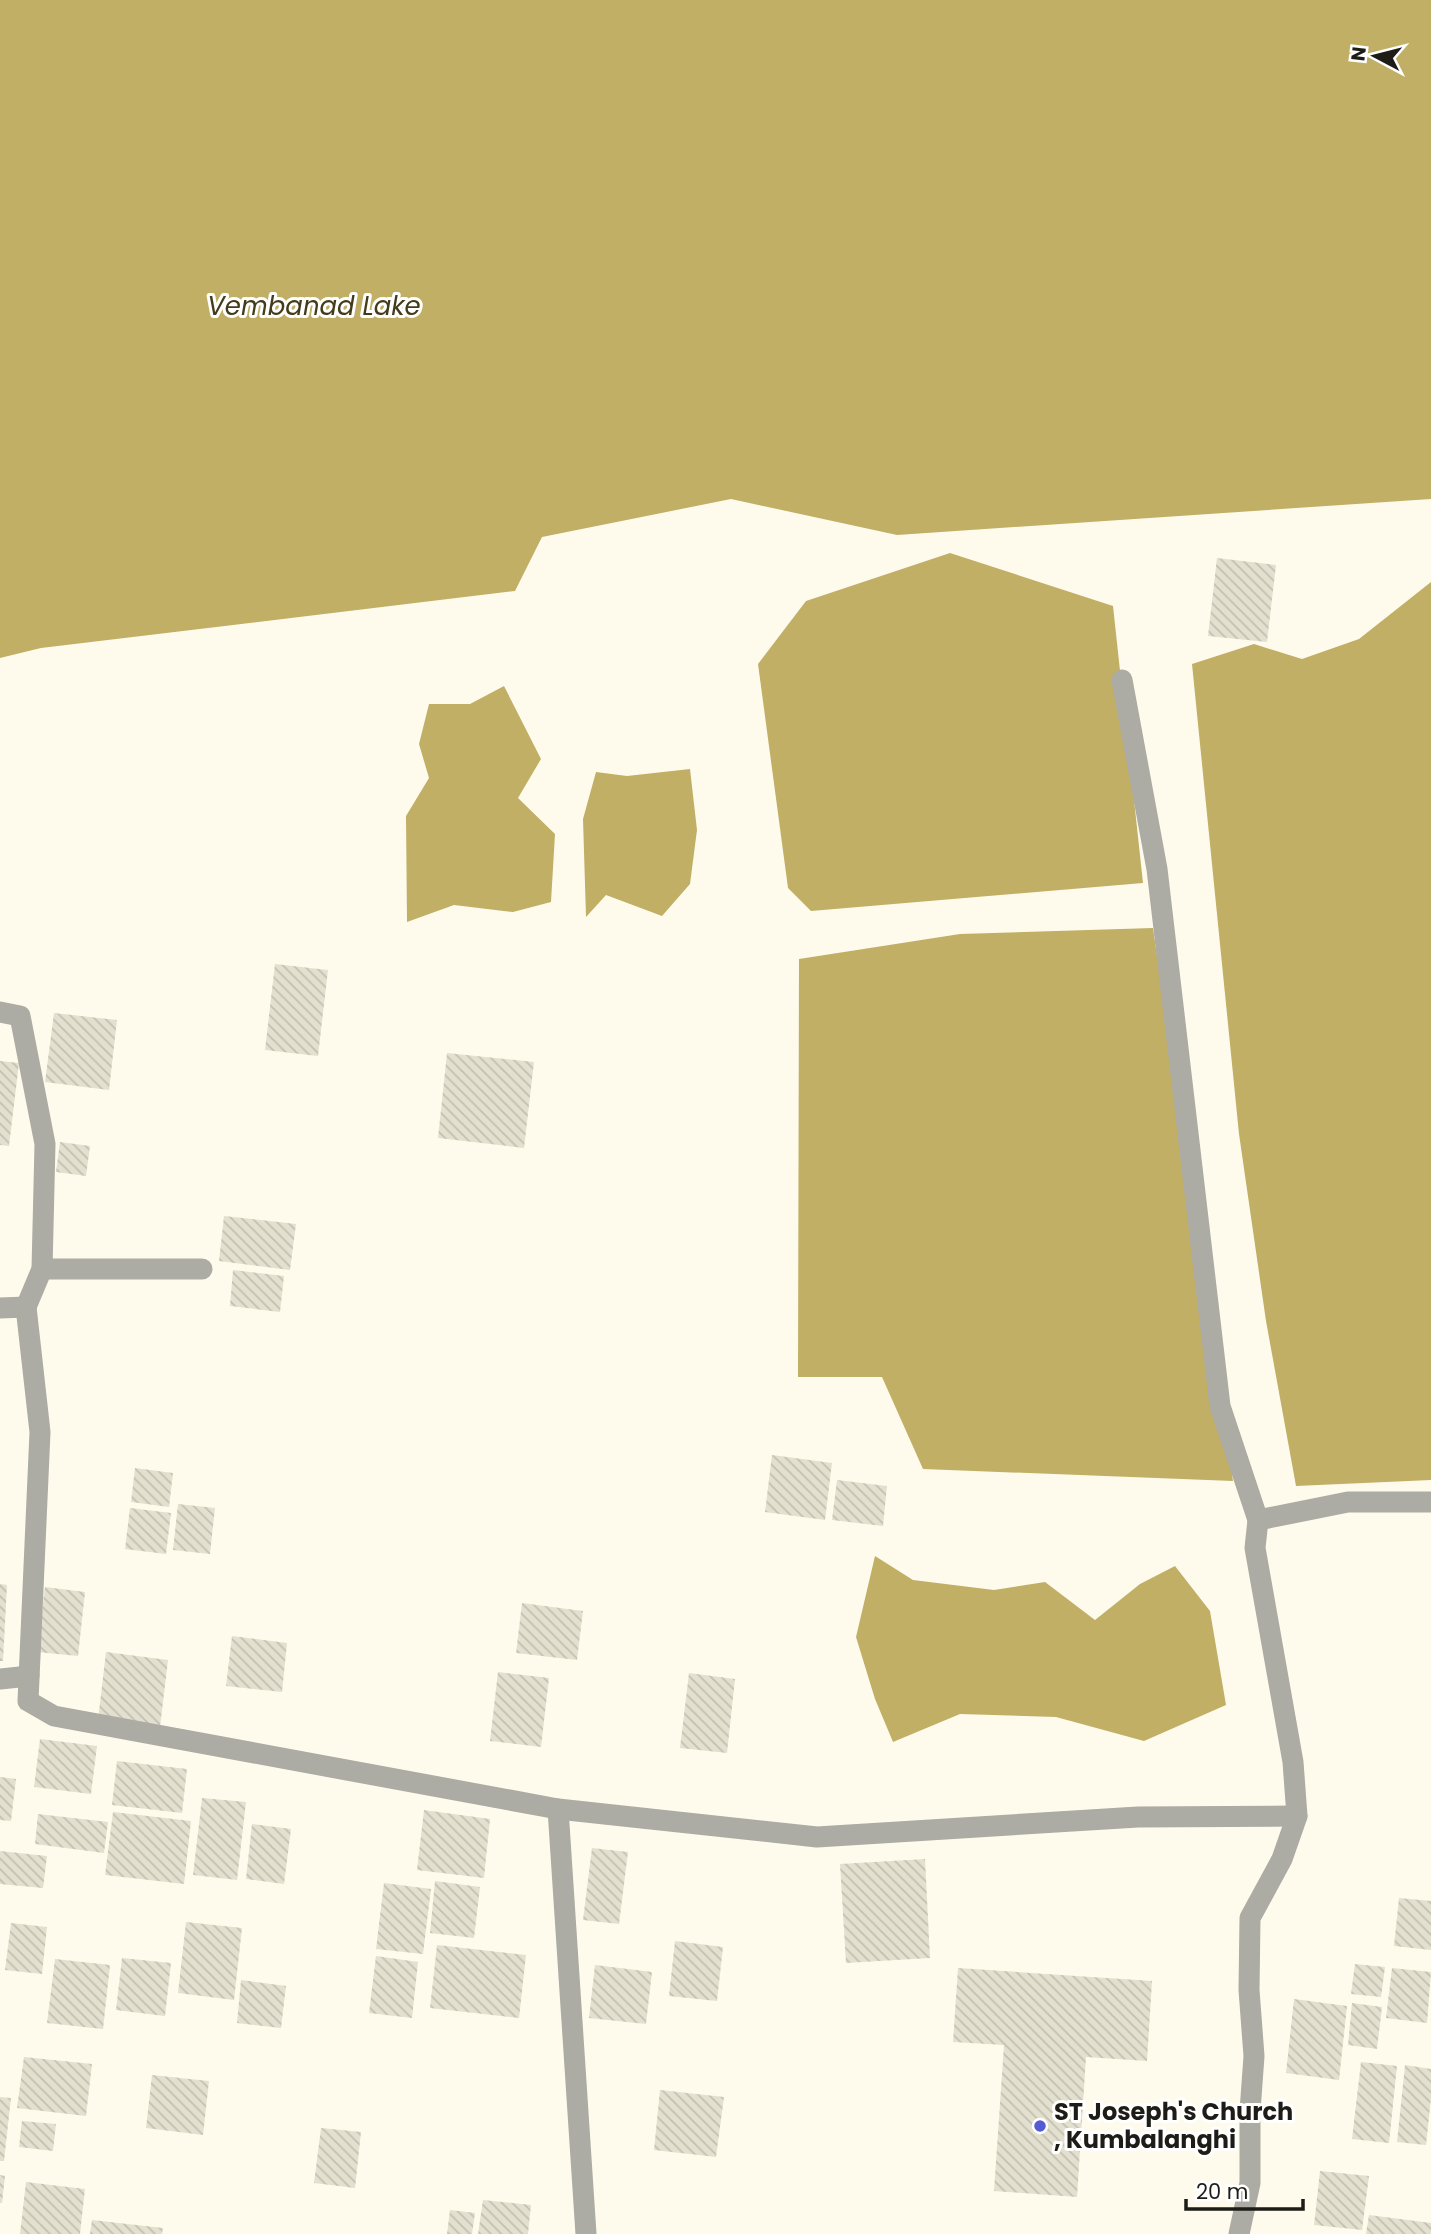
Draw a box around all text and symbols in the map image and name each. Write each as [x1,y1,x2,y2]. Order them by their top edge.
north arrow [1340,21,1410,91]
text: N [1344,45,1373,63]
water label: Vembanad Lake [207,288,421,324]
place label: ST Joseph's Church , Kumbalanghi [1054,2095,1293,2156]
marker: ST Joseph's Church , Kumbalanghi [1032,2118,1048,2134]
scale bar [1186,2168,1303,2212]
text: 20 m [1196,2177,1249,2206]

